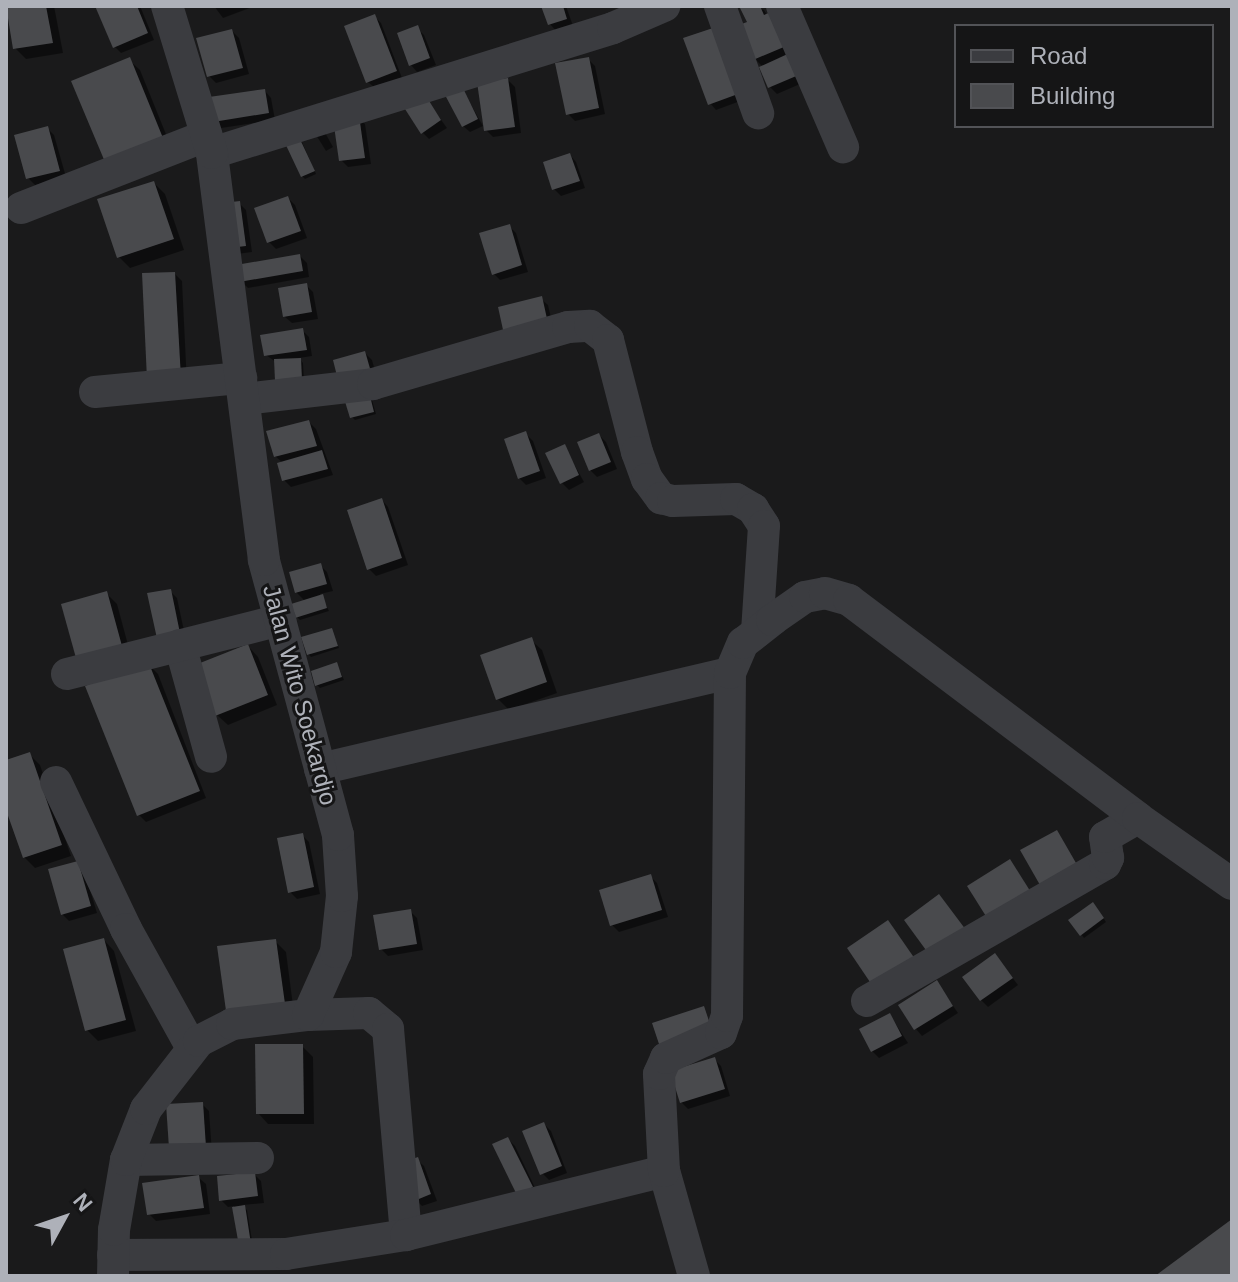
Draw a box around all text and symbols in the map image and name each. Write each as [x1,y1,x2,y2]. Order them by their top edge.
legend [954,24,1214,128]
text: Road [1030,42,1087,69]
text: Building [1030,82,1115,109]
street label: Jalan Wito Soekardjo [257,582,343,808]
north arrow [24,1178,104,1258]
text: N [68,1188,97,1216]

